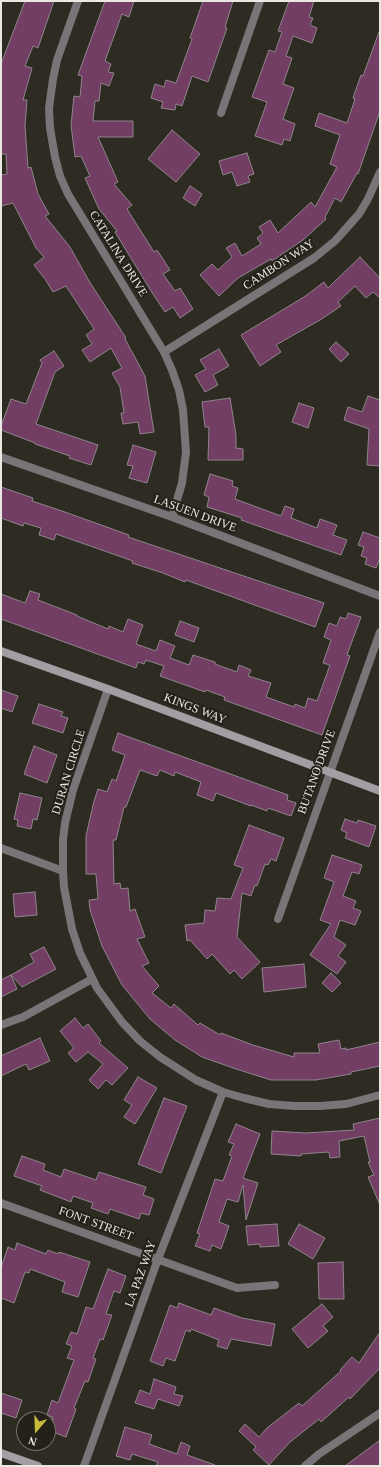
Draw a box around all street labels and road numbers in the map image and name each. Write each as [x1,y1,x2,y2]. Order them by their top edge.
street label: CATALINA DRIVE [86,208,150,300]
street label: CAMBON WAY [241,237,317,293]
street label: LASUEN DRIVE [152,492,238,536]
street label: KINGS WAY [162,690,228,728]
street label: DURAN CIRCLE [49,728,89,816]
street label: BUTANO DRIVE [295,728,339,816]
street label: FONT STREET [57,1204,135,1244]
street label: LA PAZ WAY [122,1239,160,1309]

